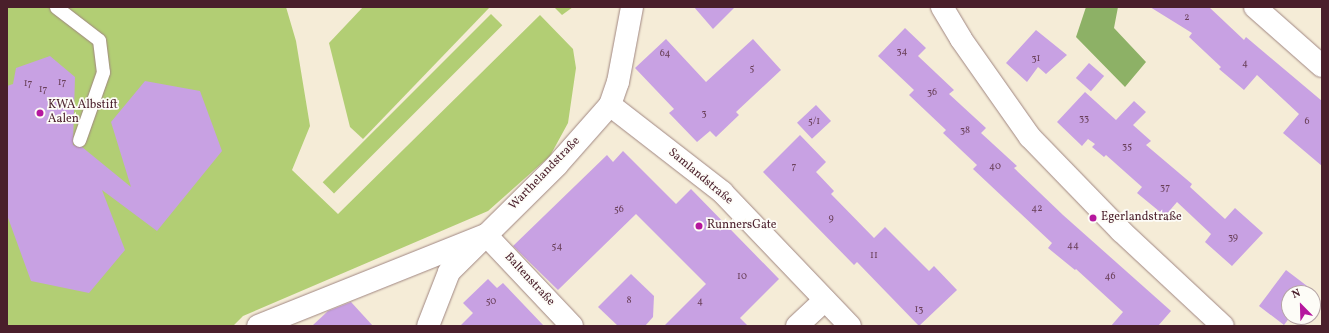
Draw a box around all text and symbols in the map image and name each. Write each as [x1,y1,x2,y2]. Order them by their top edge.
house number: 2 [1184,12,1190,24]
house number: 34 [896,46,908,58]
house number: 64 [660,48,670,60]
house number: 31 [1031,53,1041,65]
house number: 4 [1242,58,1248,70]
house number: 5 [750,63,754,75]
house number: 17 [58,77,66,89]
house number: 17 [24,78,32,90]
house number: 17 [39,84,47,96]
house number: 36 [927,87,937,99]
place label: KWA Albstift Aalen [48,99,118,127]
marker: KWA Albstift Aalen [35,108,45,118]
house number: 3 [701,108,707,120]
house number: 33 [1079,113,1089,125]
house number: 5/1 [808,116,820,128]
house number: 6 [1304,116,1310,128]
house number: 38 [960,125,970,137]
street label: Warthelandstraße [506,134,584,214]
house number: 35 [1122,141,1132,153]
street label: Samlandstraße [665,146,735,208]
house number: 7 [792,161,796,173]
house number: 40 [989,161,1001,173]
house number: 37 [1160,182,1170,194]
house number: 42 [1031,203,1043,215]
house number: 56 [614,204,624,216]
place label: Egerlandstraße [1101,211,1182,225]
house number: 9 [828,213,834,225]
marker: Egerlandstraße [1088,213,1098,223]
place label: RunnersGate [707,219,777,233]
marker: RunnersGate [694,221,704,231]
house number: 39 [1228,232,1238,244]
house number: 44 [1067,240,1079,252]
house number: 54 [552,241,562,253]
house number: 11 [870,250,878,262]
street label: Baltenstraße [501,251,557,309]
house number: 10 [737,271,747,283]
house number: 46 [1105,271,1115,283]
north arrow [1281,285,1321,325]
text: N [1290,286,1303,303]
house number: 8 [626,295,632,307]
house number: 50 [486,296,496,308]
house number: 4 [697,296,703,308]
house number: 13 [914,304,924,316]

